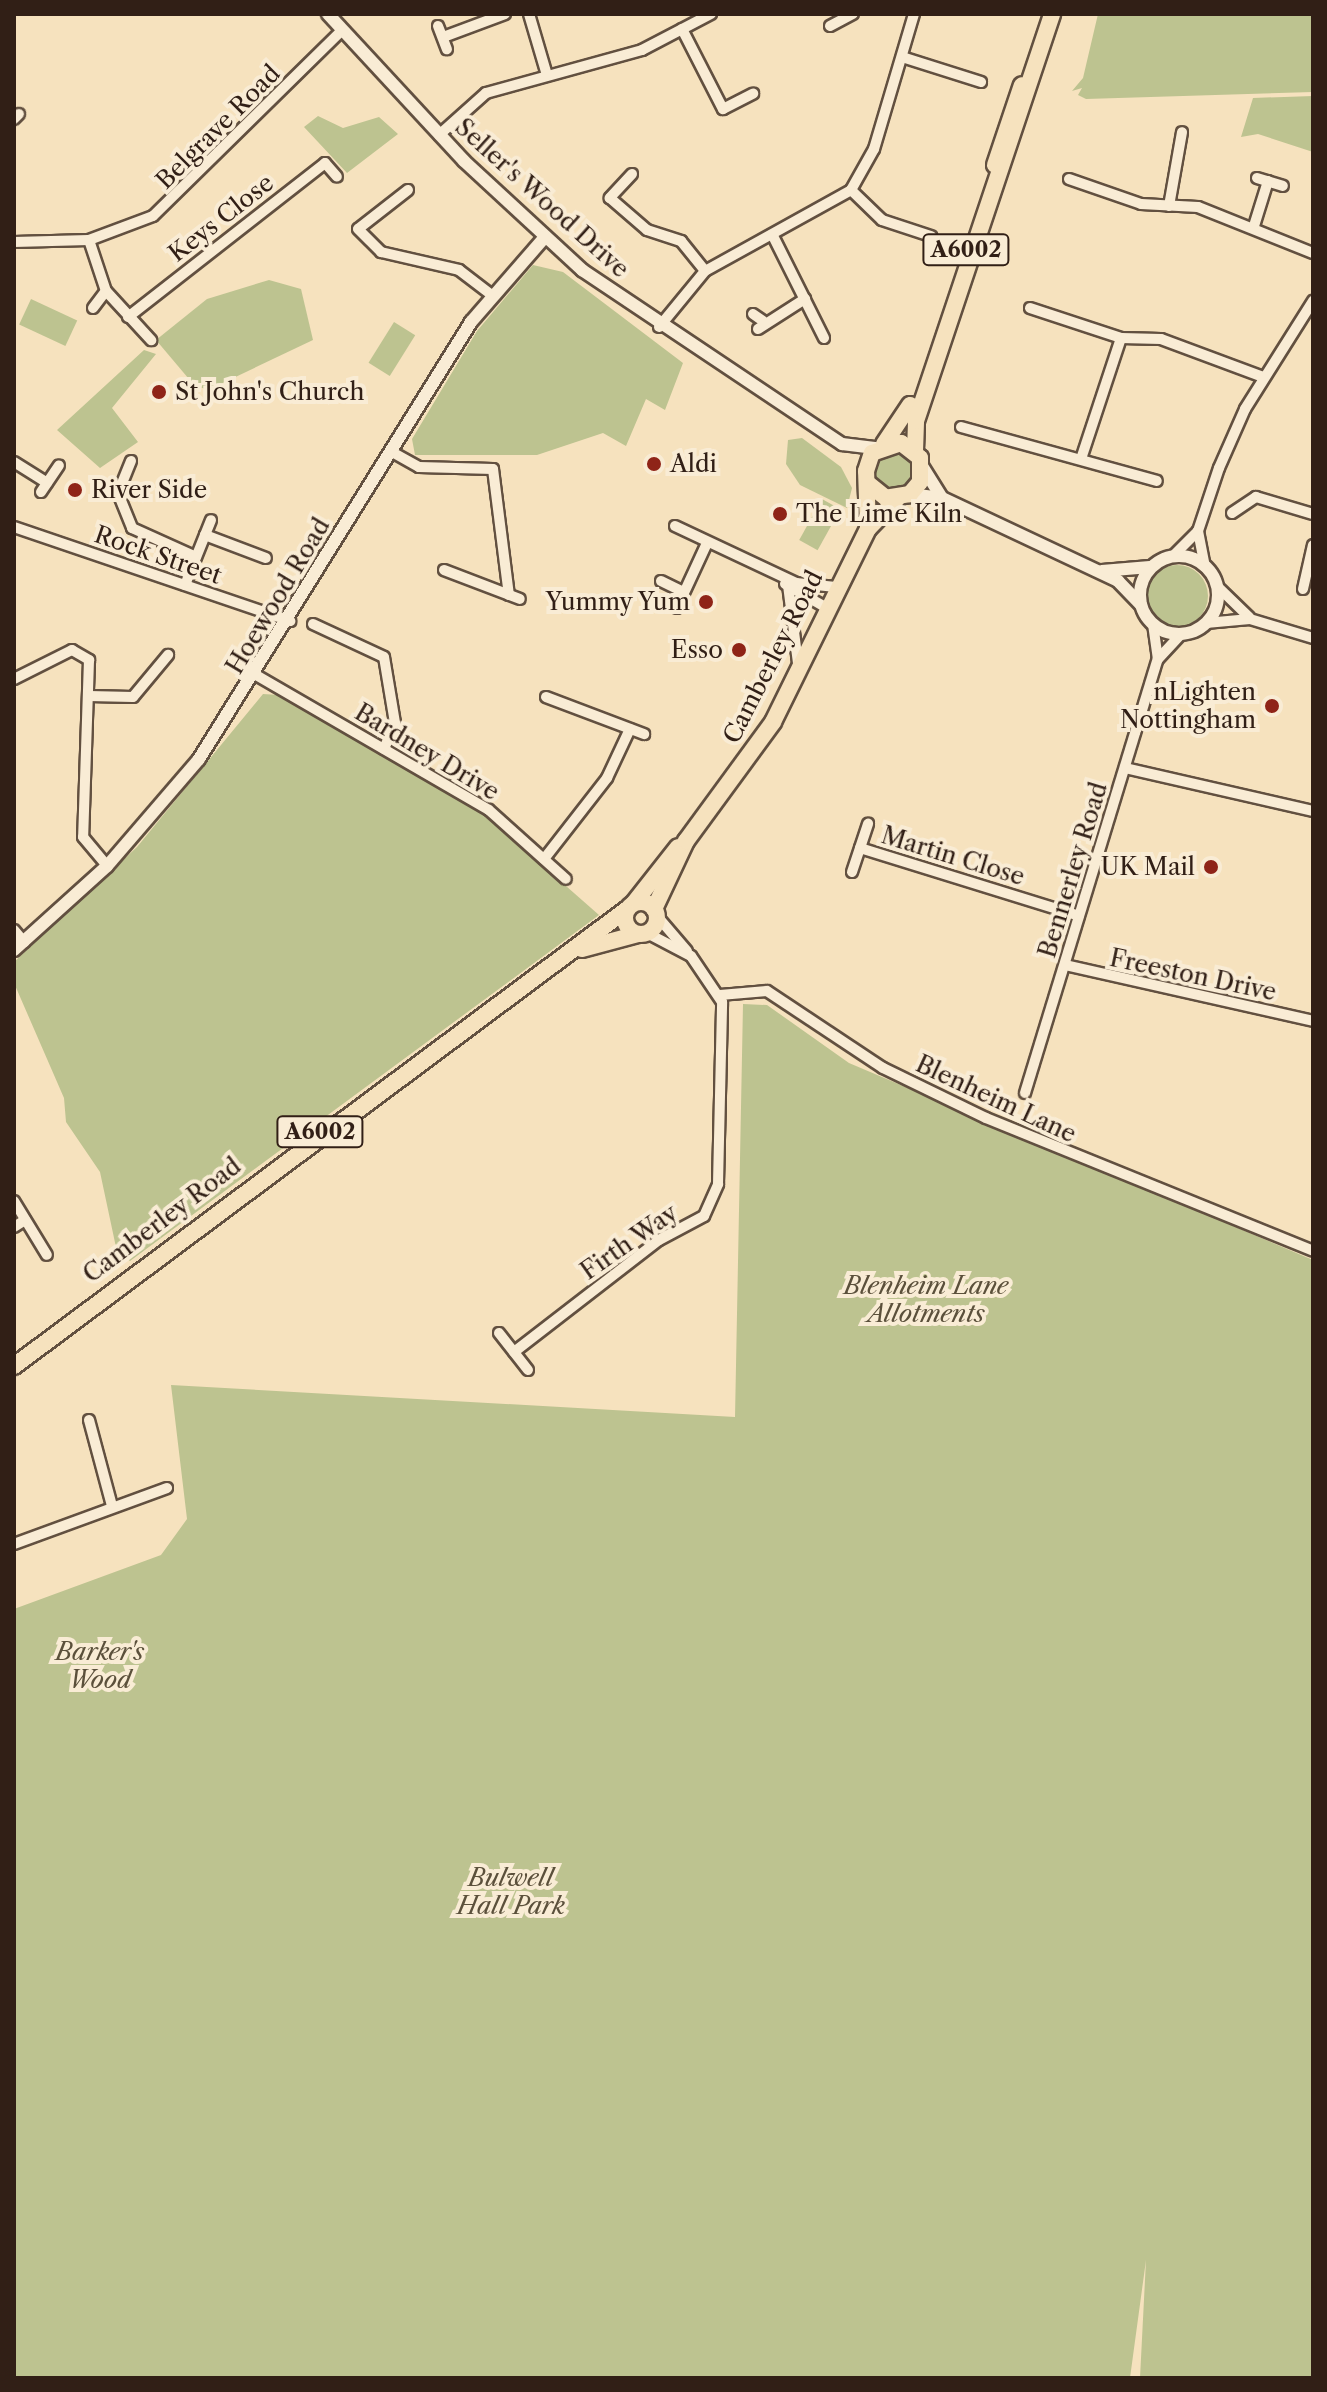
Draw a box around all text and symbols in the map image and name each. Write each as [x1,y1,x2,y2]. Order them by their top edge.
street label: Belgrave Road [150,59,286,195]
street label: Seller's Wood Drive [449,112,635,284]
street label: Keys Close [163,168,279,268]
road number: A6002 [922,232,1010,268]
place label: St John's Church [175,378,364,406]
marker: St John's Church [150,383,168,401]
place label: Aldi [670,450,717,478]
marker: Aldi [645,455,663,473]
place label: River Side [91,476,208,504]
marker: River Side [66,481,84,499]
place label: The Lime Kiln [796,500,962,528]
marker: The Lime Kiln [771,505,789,523]
street label: Hoewood Road [220,513,336,679]
street label: Rock Street [90,520,226,590]
street label: Camberley Road [717,565,829,749]
place label: Yummy Yum [544,588,690,616]
marker: Yummy Yum [697,593,715,611]
place label: Esso [671,636,723,664]
marker: Esso [730,641,748,659]
place label: nLighten Nottingham [1120,678,1256,734]
street label: Bardney Drive [349,697,505,807]
marker: nLighten Nottingham [1263,697,1281,715]
street label: Bennerley Road [1032,778,1114,962]
street label: Martin Close [878,821,1028,891]
place label: UK Mail [1100,853,1195,881]
marker: UK Mail [1202,858,1220,876]
street label: Freeston Drive [1107,943,1279,1007]
street label: Blenheim Lane [911,1049,1081,1149]
road number: A6002 [276,1114,364,1150]
street label: Camberley Road [77,1151,247,1289]
street label: Firth Way [575,1198,683,1286]
park label: Blenheim Lane Allotments [844,1272,1008,1328]
park label: Barker's Wood [56,1638,144,1694]
park label: Bulwell Hall Park [457,1864,565,1920]

